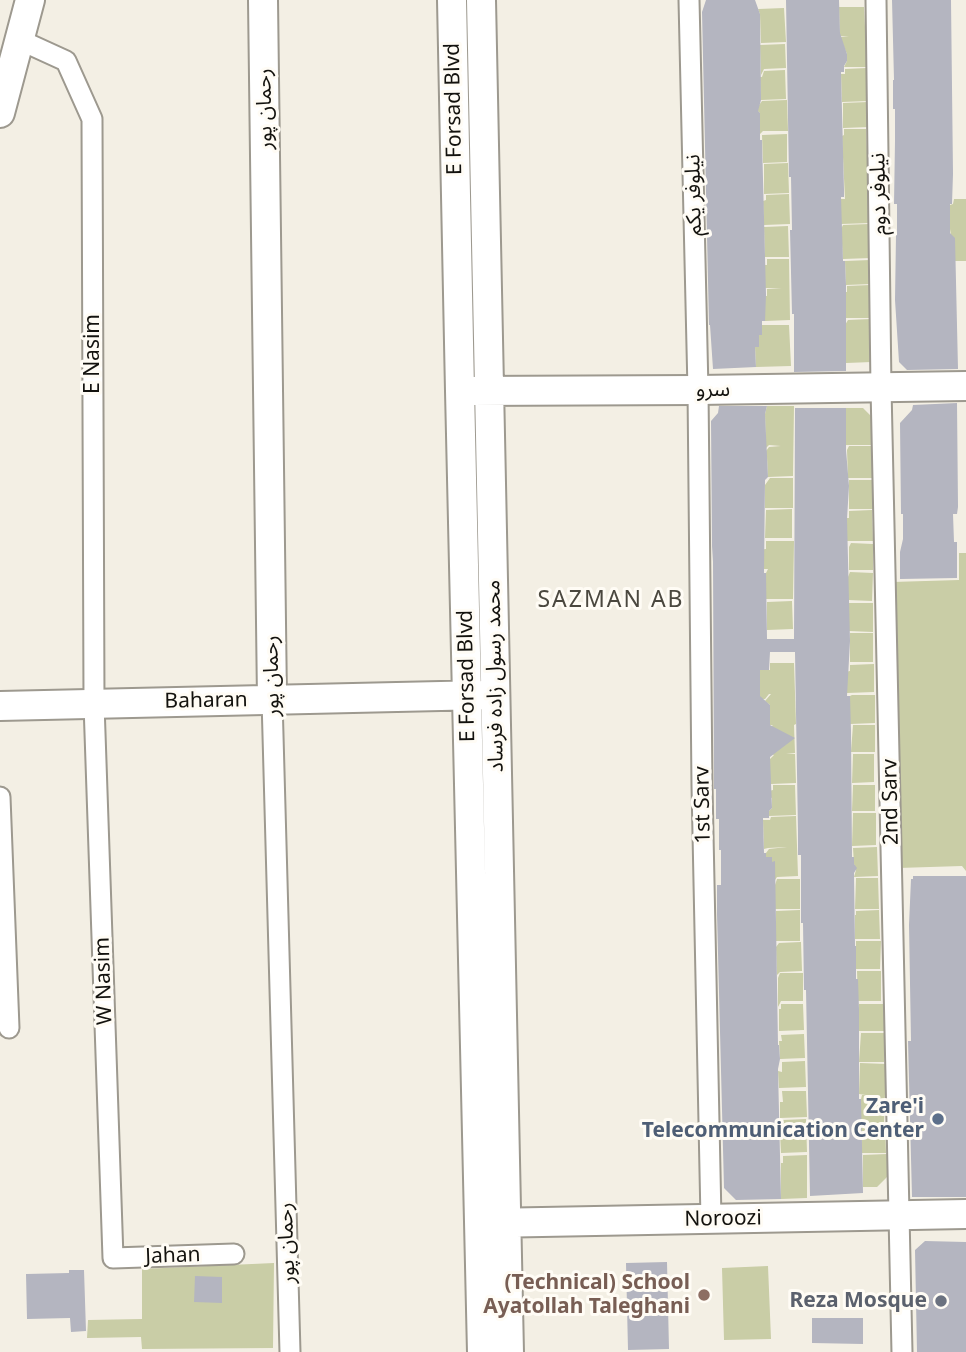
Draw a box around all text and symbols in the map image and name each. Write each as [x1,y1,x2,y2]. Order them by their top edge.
street label: E Forsad Blvd [440,43,468,175]
street label: رحمان پور [252,68,278,150]
street label: نیلوفر دوم [866,153,892,235]
street label: نیلوفر یکم [681,154,707,236]
street label: E Nasim [80,314,106,394]
street label: سرو [696,377,730,403]
street label: محمد رسول زاده فرساد [481,580,509,772]
district label: SAZMAN AB [539,586,683,614]
street label: E Forsad Blvd [453,610,481,742]
street label: رحمان پور [259,635,285,717]
street label: Baharan [164,688,248,714]
street label: 2nd Sarv [878,759,904,845]
street label: 1st Sarv [690,766,716,844]
street label: W Nasim [90,937,118,1025]
place label: Zare'i Telecommunication Center [642,1094,924,1144]
marker: Zare'i Telecommunication Center [930,1111,946,1127]
street label: رحمان پور [273,1202,301,1284]
street label: Noroozi [684,1206,762,1232]
street label: Jahan [145,1242,201,1270]
place label: (Technical) School Ayatollah Taleghani [483,1270,690,1320]
marker: (Technical) School Ayatollah Taleghani [696,1287,712,1303]
place label: Reza Mosque [790,1288,927,1314]
marker: Reza Mosque [933,1293,949,1309]

